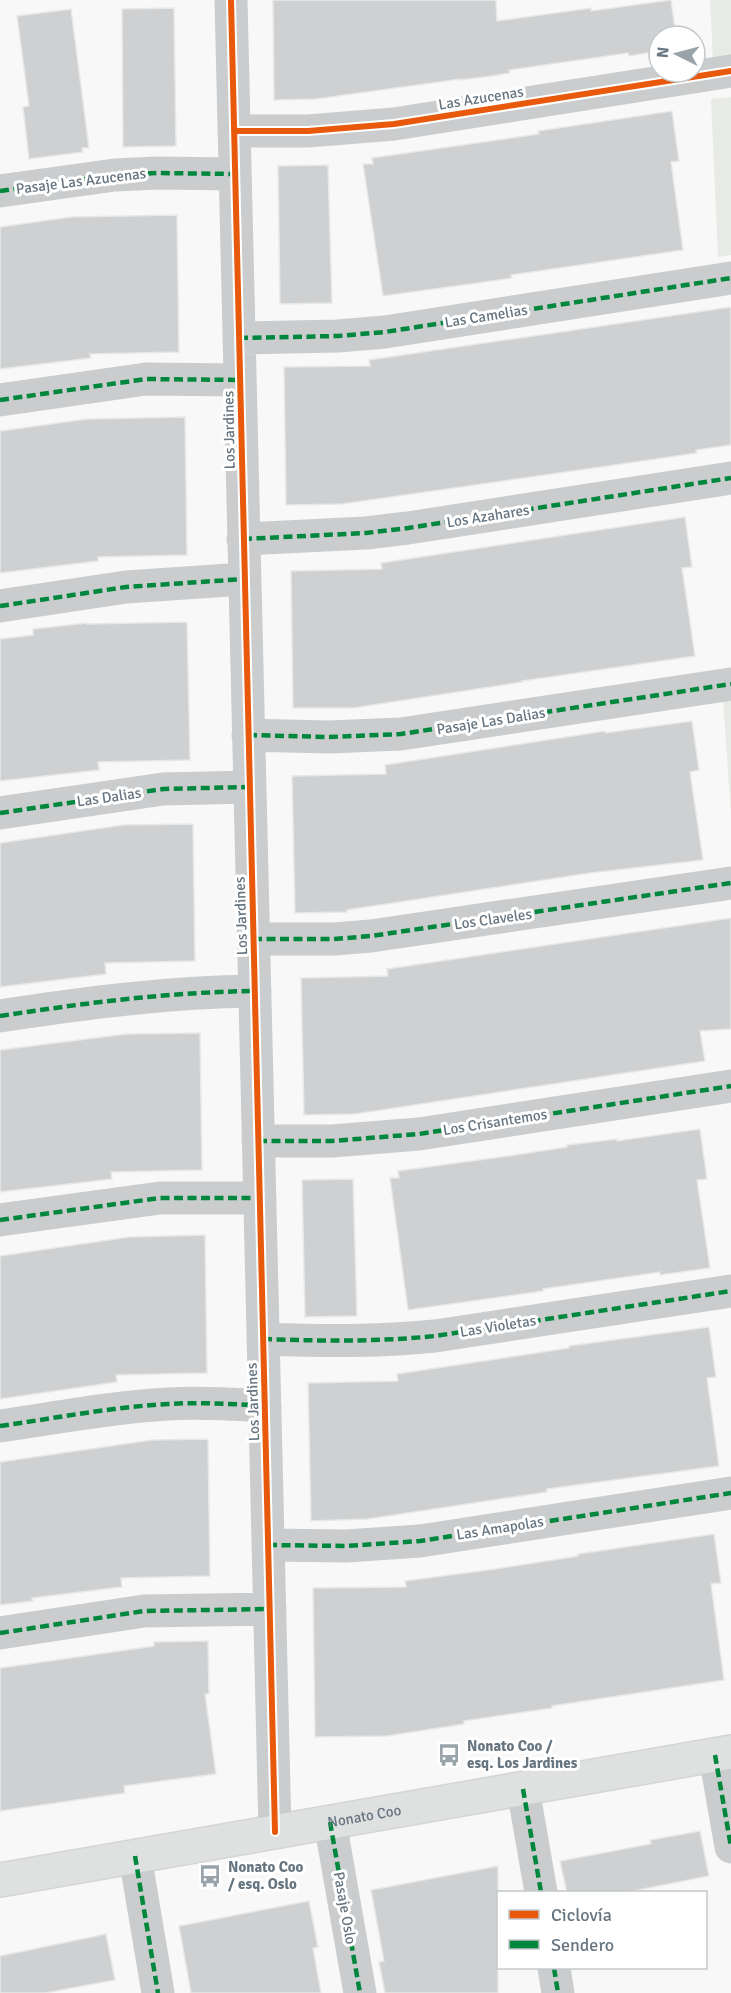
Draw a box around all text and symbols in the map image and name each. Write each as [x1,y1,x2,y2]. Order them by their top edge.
north arrow [647,24,707,84]
text: N [653,46,674,59]
street label: Las Azucenas [437,82,525,114]
street label: Pasaje Las Azucenas [15,164,148,198]
street label: Las Camelias [443,300,529,331]
street label: Los Jardines [219,390,239,469]
street label: Los Azahares [445,501,531,531]
street label: Pasaje Las Dalias [435,703,547,738]
street label: Las Dalias [76,784,143,810]
street label: Los Jardines [231,876,251,956]
street label: Los Claveles [453,905,534,933]
street label: Los Crisantemos [442,1105,549,1139]
street label: Las Violetas [459,1311,538,1341]
street label: Los Jardines [243,1362,263,1442]
street label: Las Amapolas [455,1512,545,1544]
place label: Nonato Coo / esq. Los Jardines [467,1737,578,1772]
bus stop icon: Nonato Coo / esq. Los Jardines [436,1742,462,1768]
street label: Nonato Coo [326,1801,403,1831]
place label: Nonato Coo / esq. Oslo [228,1858,304,1893]
bus stop icon: Nonato Coo / esq. Oslo [197,1863,223,1889]
street label: Pasaje Oslo [330,1870,360,1946]
legend [497,1891,707,1969]
text: Ciclovía [551,1904,612,1926]
text: Sendero [551,1934,614,1956]

